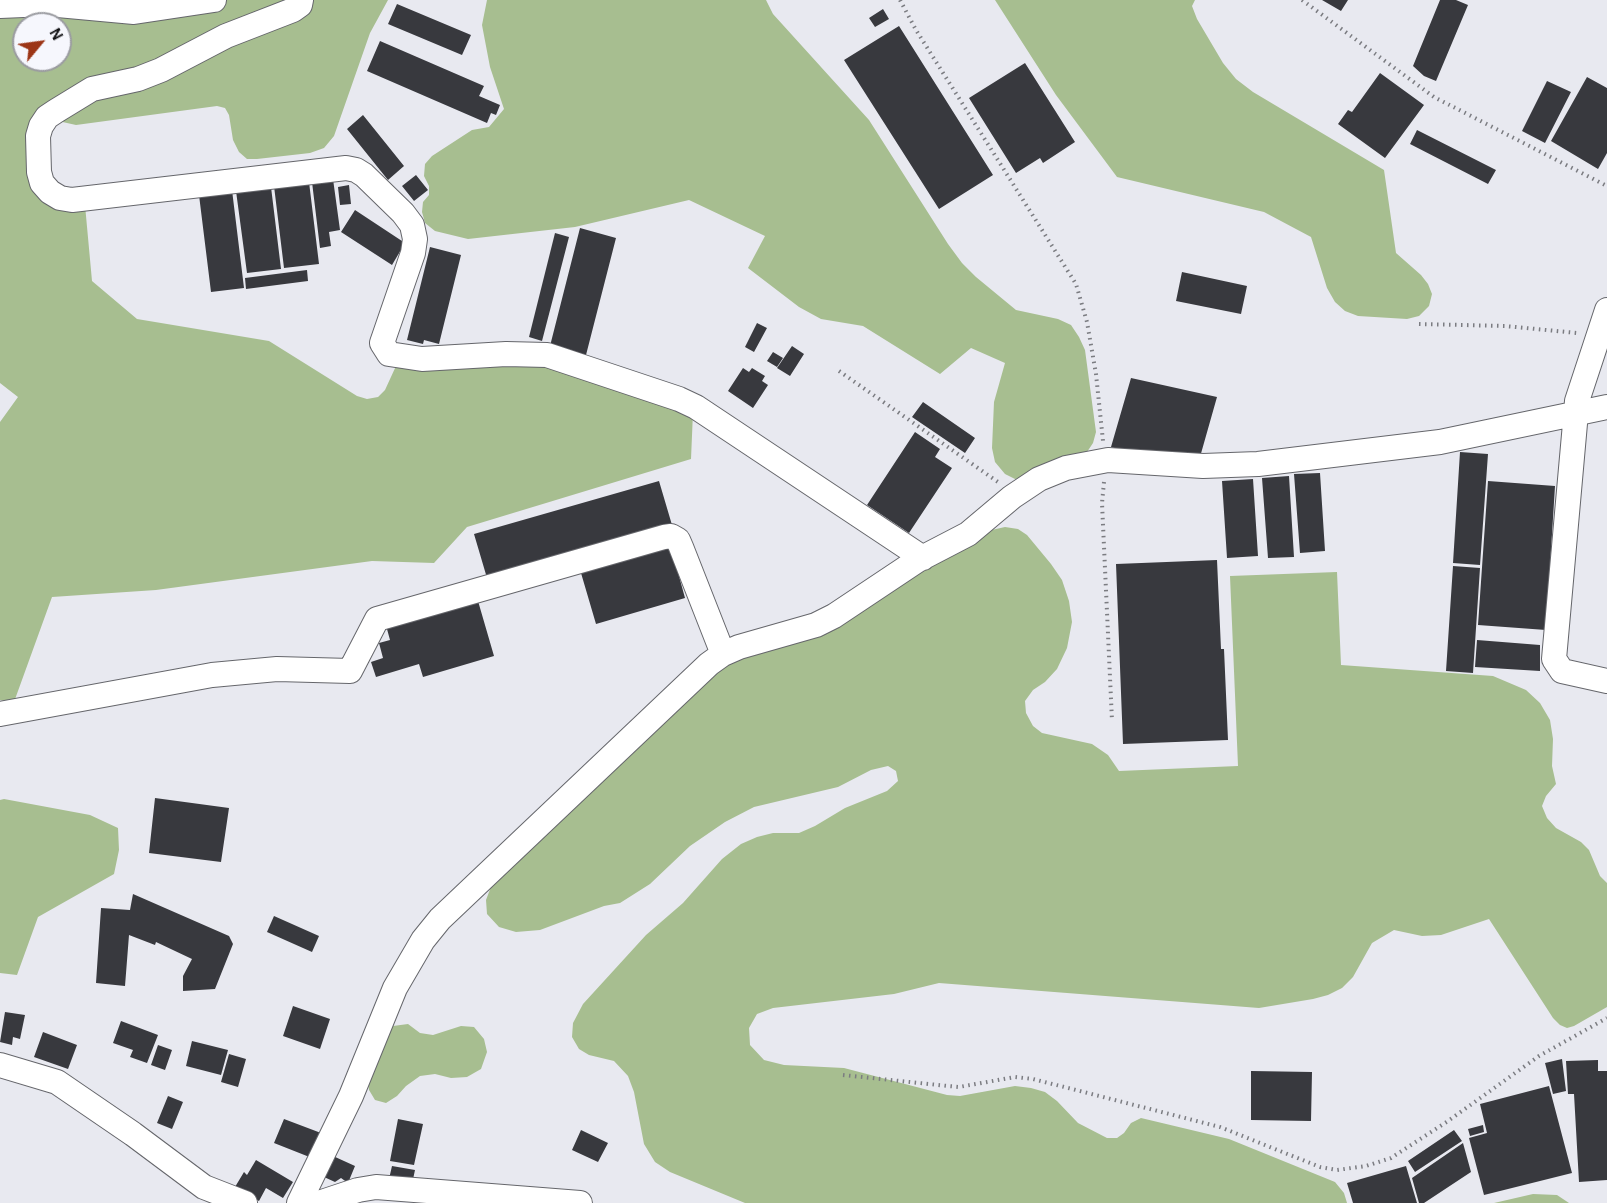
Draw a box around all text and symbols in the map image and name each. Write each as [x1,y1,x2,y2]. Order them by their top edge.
north arrow [12,12,72,72]
text: N [46,25,66,43]

